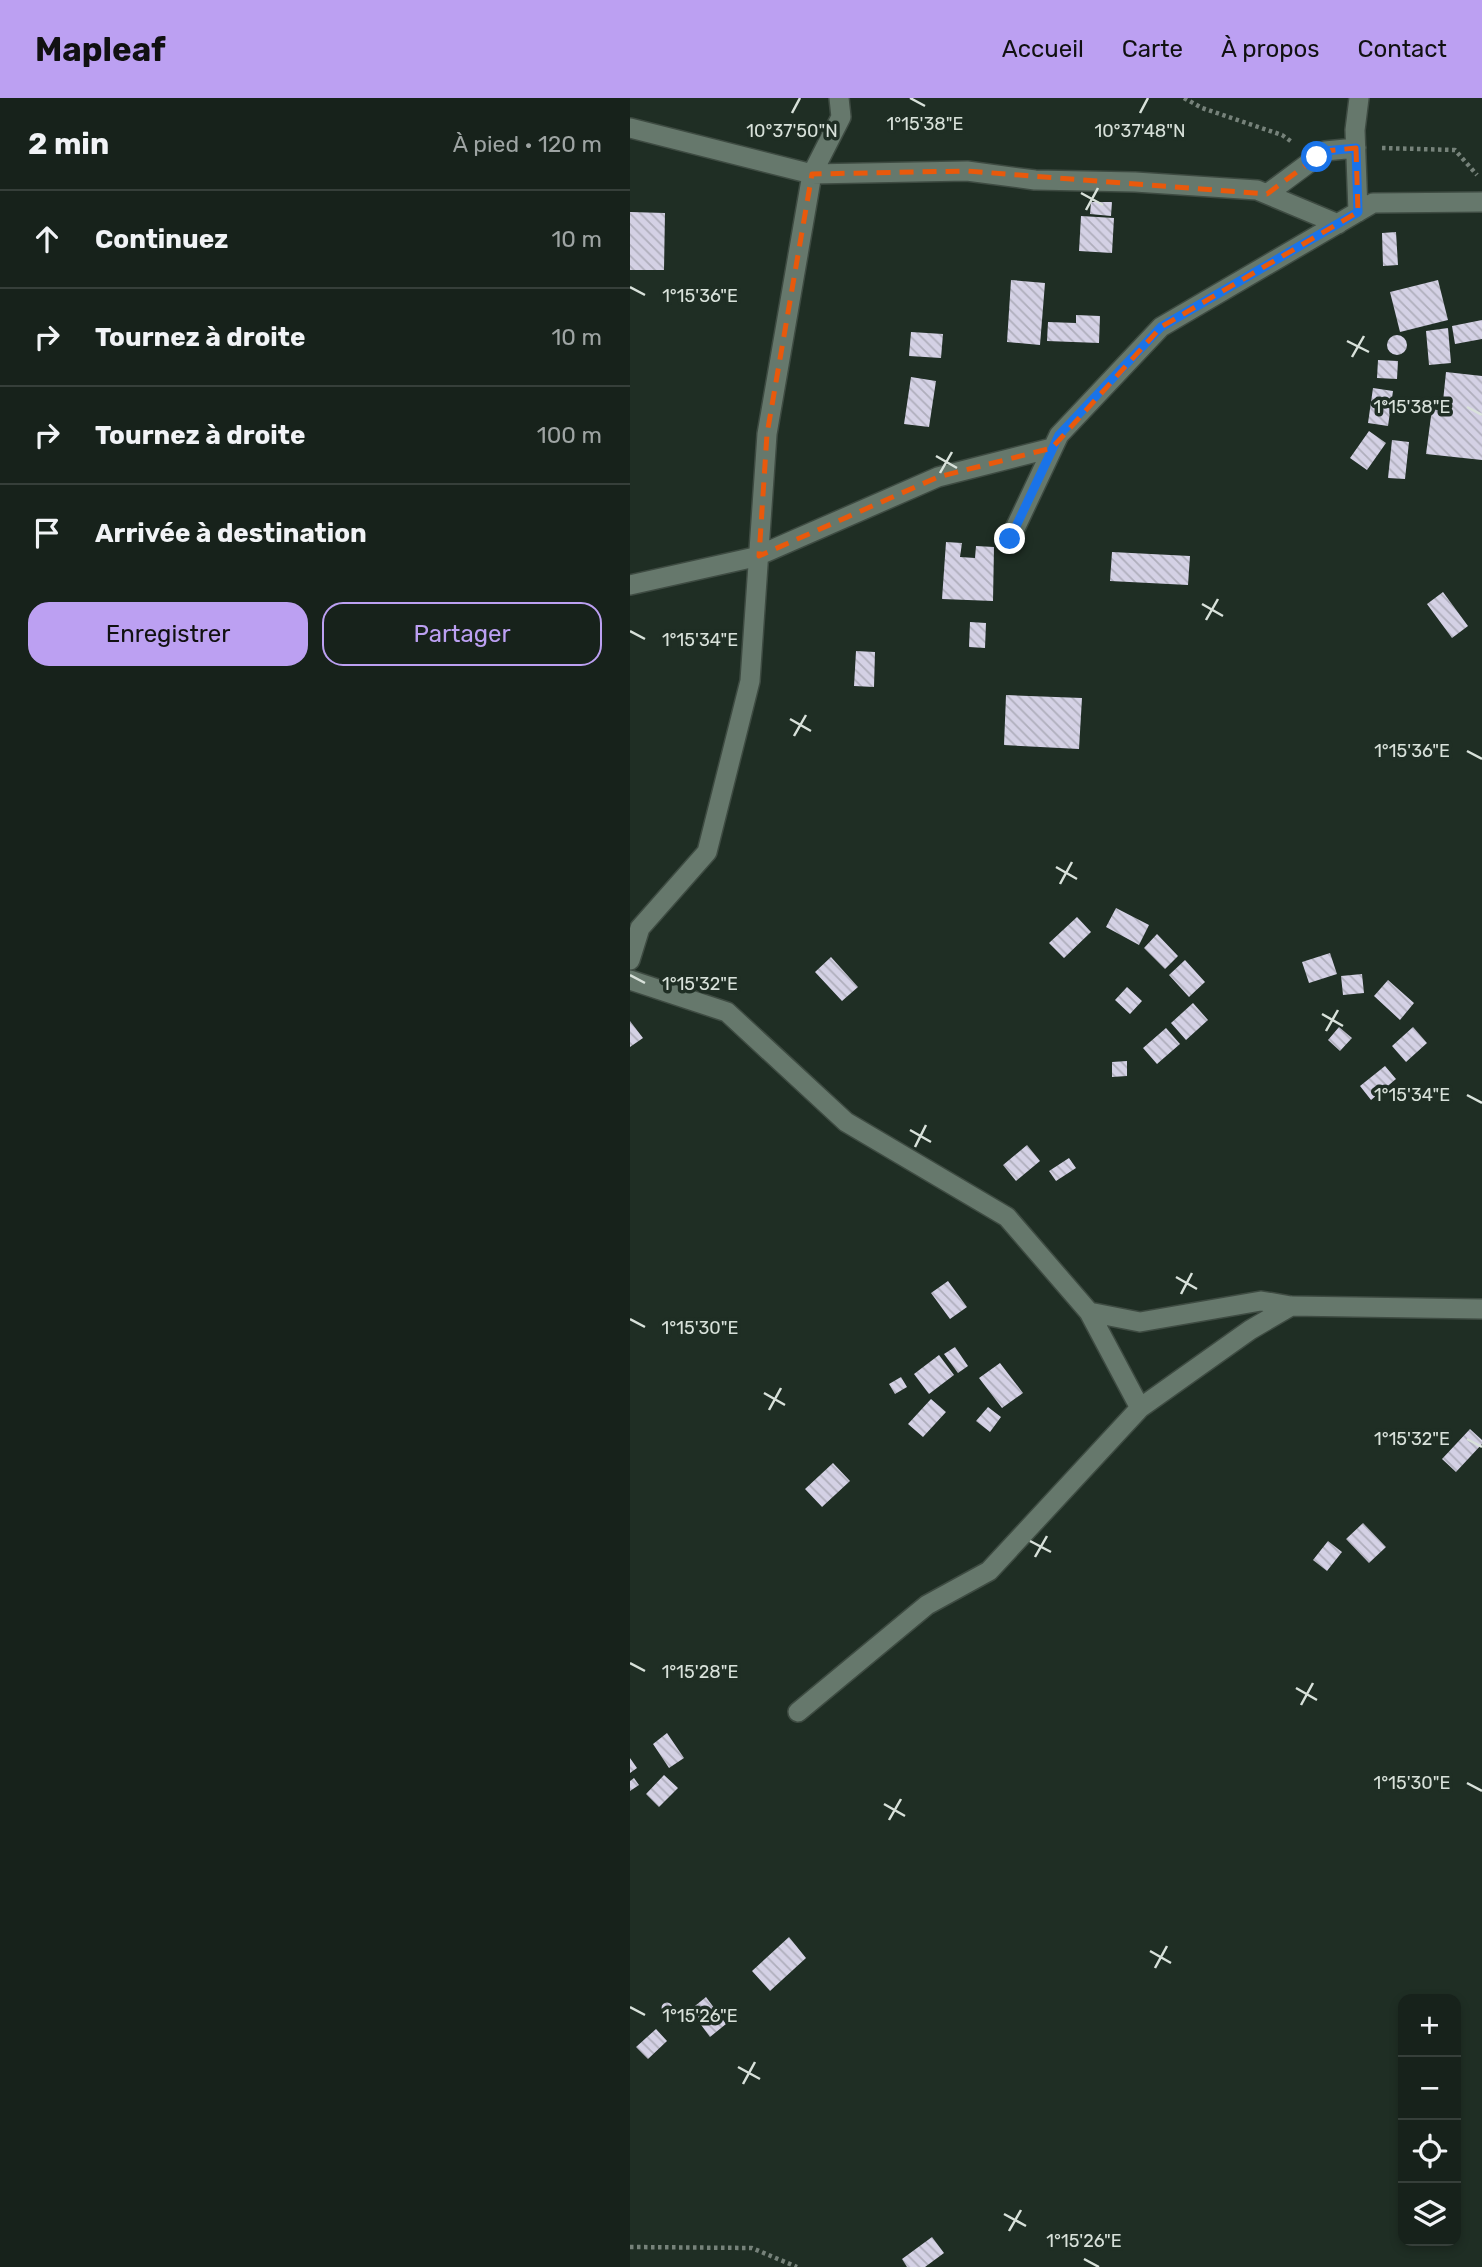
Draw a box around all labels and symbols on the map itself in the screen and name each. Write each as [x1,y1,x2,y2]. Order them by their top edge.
text: 1°15'38"E [887,113,963,135]
text: 10°37'50"N [746,120,838,142]
text: 10°37'48"N [1094,120,1186,142]
route start [1301,141,1332,172]
text: 1°15'36"E [662,285,738,307]
text: 1°15'38"E [1374,396,1450,418]
route end [994,523,1025,554]
text: 1°15'34"E [662,629,738,651]
text: 1°15'36"E [1374,740,1450,762]
text: 1°15'32"E [662,973,738,995]
text: 1°15'34"E [1374,1084,1450,1106]
text: 1°15'30"E [662,1317,738,1339]
text: 1°15'32"E [1374,1428,1450,1450]
text: 1°15'28"E [662,1661,738,1683]
text: 1°15'30"E [1374,1772,1450,1794]
text: 1°15'26"E [662,2005,738,2027]
text: 1°15'26"E [1046,2230,1122,2252]

